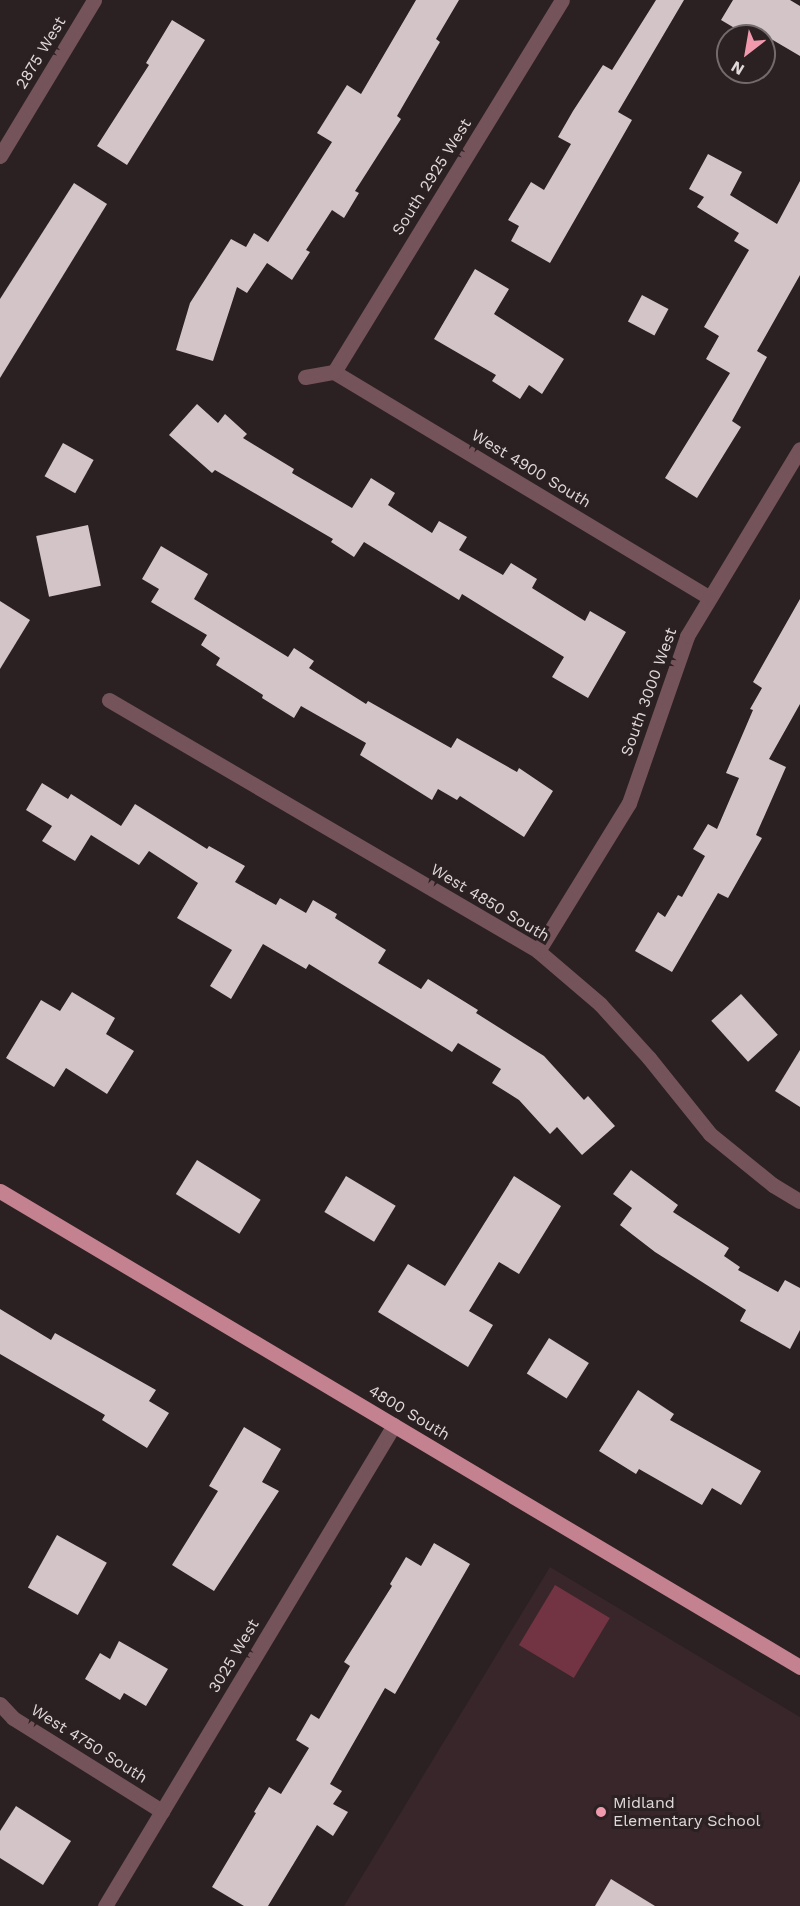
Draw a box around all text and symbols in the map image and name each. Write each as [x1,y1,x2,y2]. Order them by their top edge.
street label: 2875 West [12,13,70,93]
north arrow [716,24,776,84]
text: N [728,57,747,79]
street label: South 2925 West [388,115,476,239]
street label: West 4900 South [468,426,594,512]
street label: South 3000 West [617,625,681,759]
street label: West 4850 South [427,860,553,946]
street label: 4800 South [365,1381,453,1445]
street label: 3025 West [205,1616,263,1696]
street label: West 4750 South [27,1700,151,1788]
place label: Midland Elementary School [613,1793,761,1831]
marker: Midland Elementary School [594,1805,608,1819]

